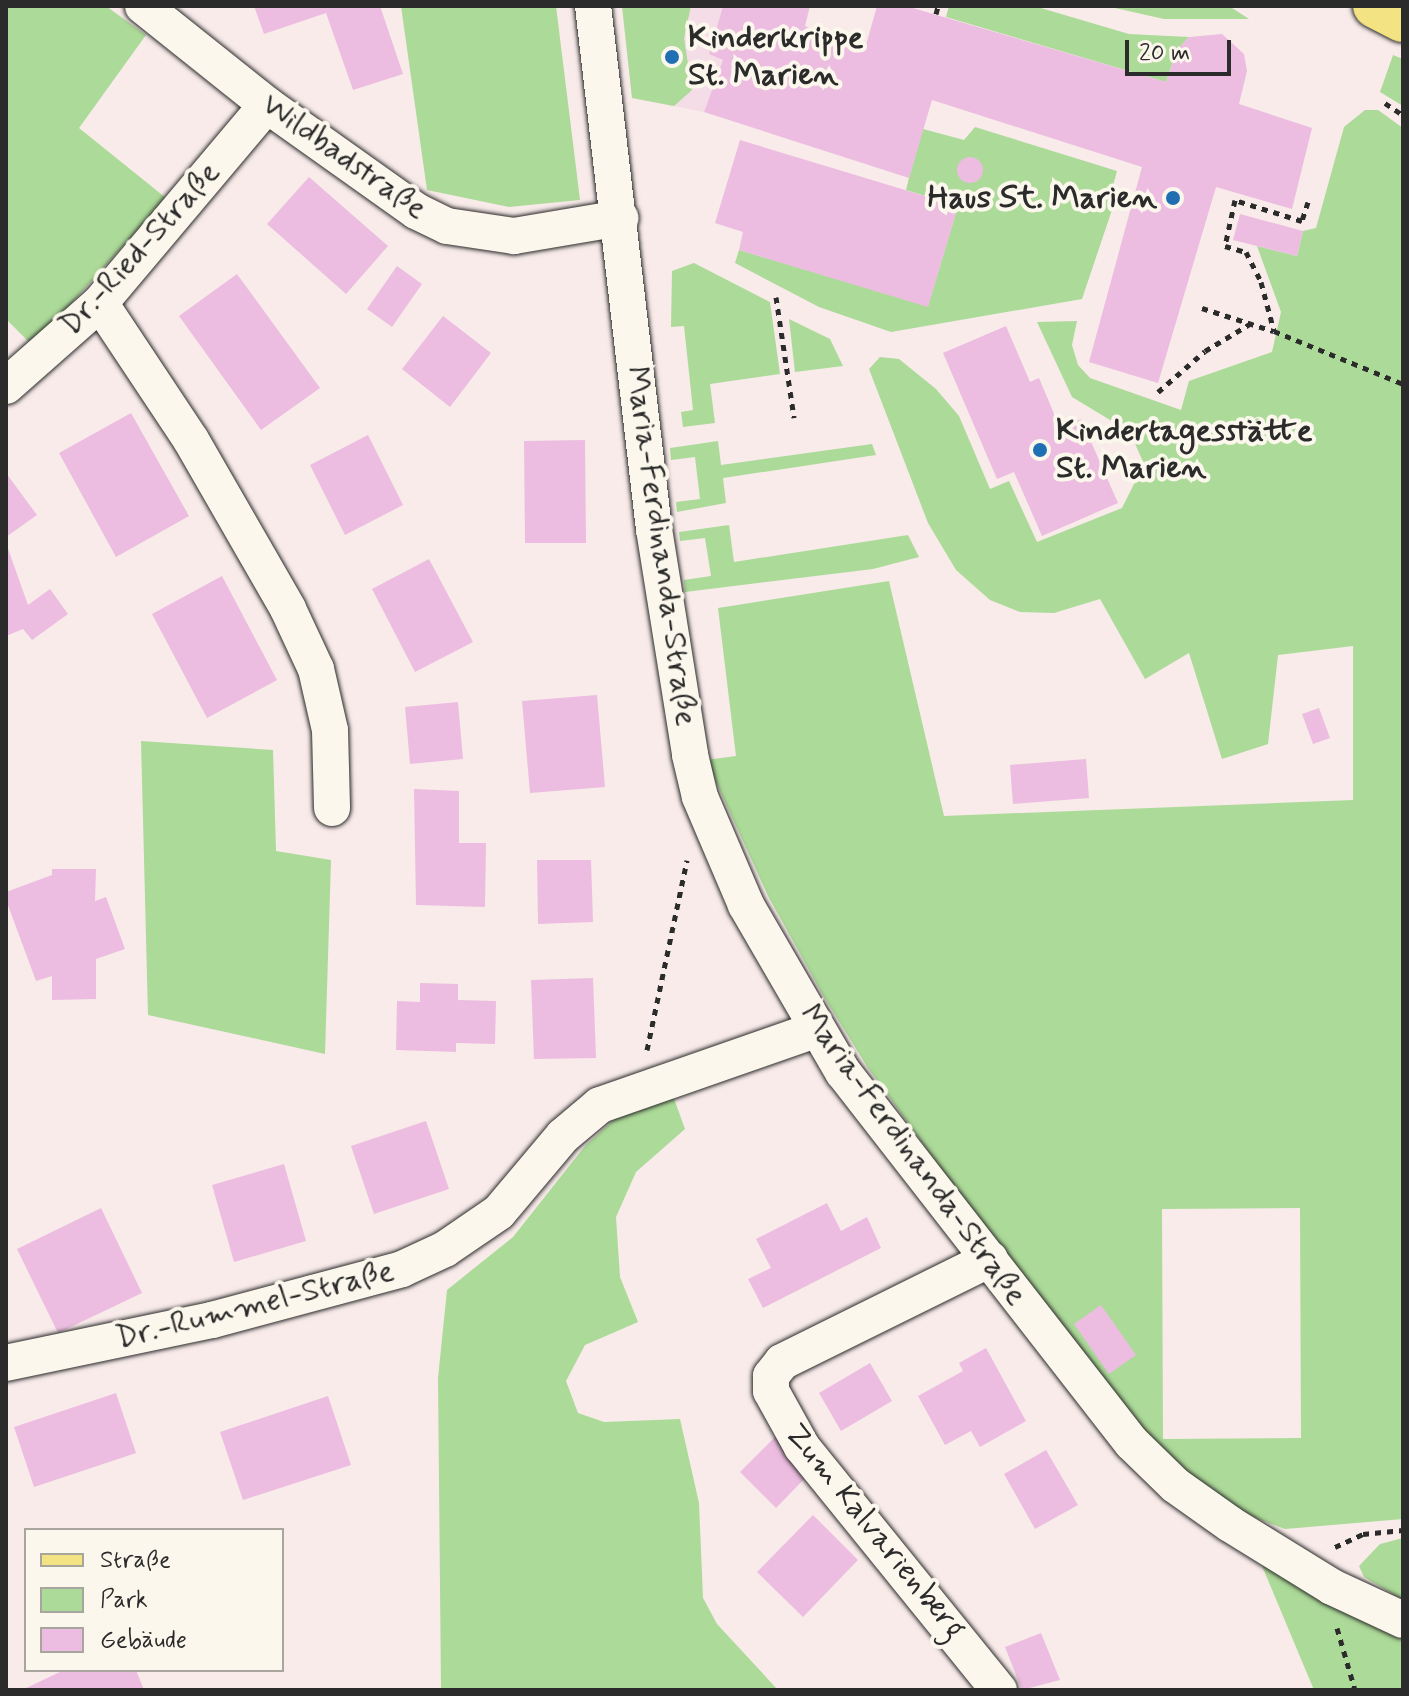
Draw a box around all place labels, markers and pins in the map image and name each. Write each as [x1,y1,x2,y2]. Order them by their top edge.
place label: Kinderkrippe St. Marien [688,20,863,95]
marker: Kinderkrippe St. Marien [663,48,681,66]
place label: Haus St. Marien [935,179,1157,217]
marker: Haus St. Marien [1164,189,1182,207]
place label: Kindertagesstätte St. Marien [1056,413,1312,488]
marker: Kindertagesstätte St. Marien [1031,441,1049,459]

